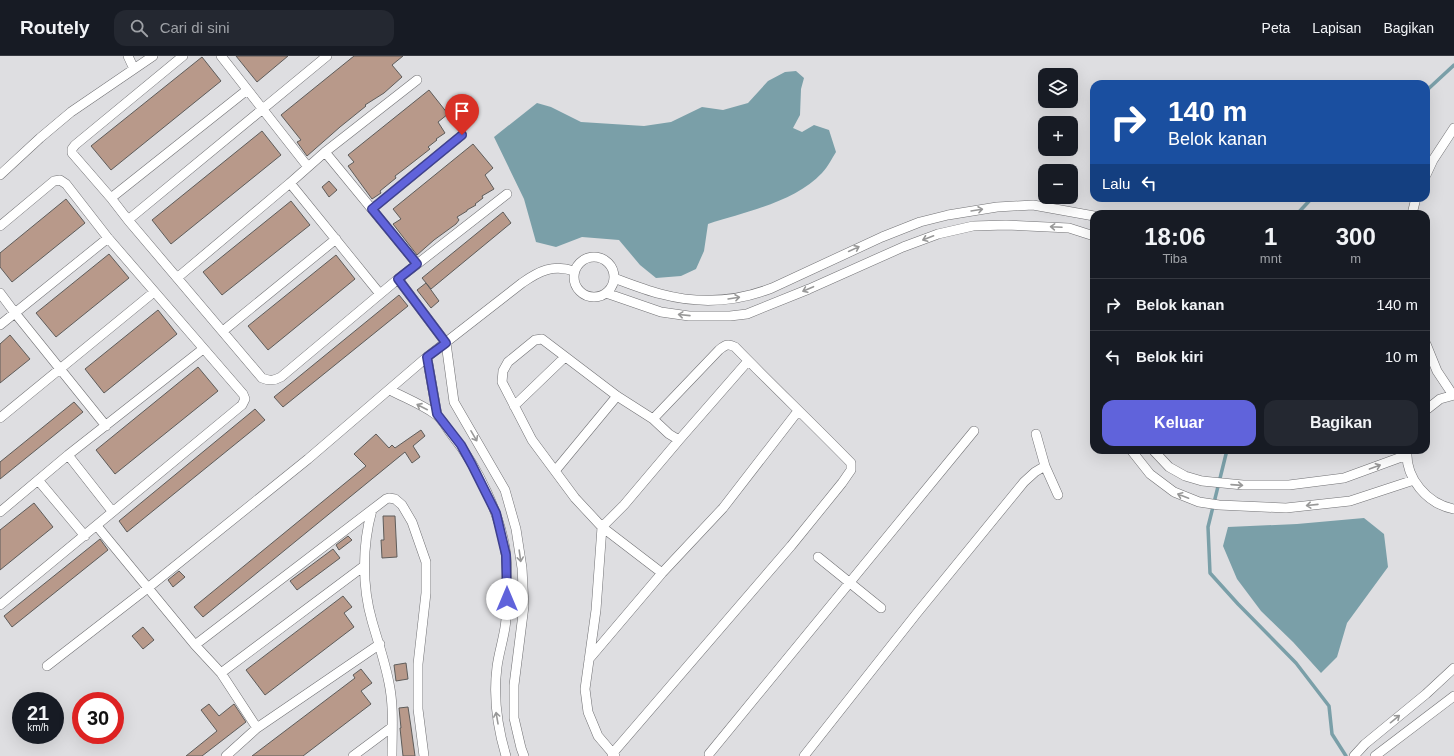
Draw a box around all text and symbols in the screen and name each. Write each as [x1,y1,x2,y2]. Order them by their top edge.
search box [114,10,394,46]
text: Routely [20,17,90,38]
icon: search [128,17,150,39]
text: Cari di sini [160,19,230,36]
text: Peta [1262,20,1290,36]
text: Lapisan [1312,20,1361,36]
text: Bagikan [1383,20,1434,36]
map controls [1038,68,1078,204]
button: layers [1038,68,1078,108]
pin [445,94,479,135]
icon: right [1102,96,1154,148]
text: 140 m [1168,96,1247,127]
icon: arrive [451,100,473,122]
button: + [1038,116,1078,156]
text: Belok kanan [1168,129,1267,149]
button: − [1038,164,1078,204]
icon: left [1138,172,1160,194]
text: Lalu [1102,175,1130,192]
one-way arrow [970,206,983,214]
text: 18:06 [1144,223,1206,250]
text: 1 [1264,223,1277,250]
text: 300 [1336,223,1376,250]
one-way arrow [1050,224,1063,231]
one-way arrow [922,234,934,242]
one-way arrow [848,245,860,253]
text: Tiba [1163,251,1187,266]
text: mnt [1260,251,1282,266]
text: m [1350,251,1361,266]
one-way arrow [803,286,815,293]
one-way arrow [727,294,740,302]
icon: right [1102,294,1124,316]
text: Belok kanan [1136,296,1224,313]
text: 140 m [1376,296,1418,313]
one-way arrow [678,311,691,319]
icon: left [1102,346,1124,368]
text: Belok kiri [1136,348,1204,365]
text: 10 m [1385,348,1418,365]
button: Keluar [1102,400,1256,446]
button: Bagikan [1264,400,1418,446]
one-way arrow [416,402,428,410]
one-way arrow [470,430,478,442]
one-way arrow [1369,462,1381,470]
one-way arrow [1230,481,1243,488]
one-way arrow [1178,491,1190,499]
one-way arrow [1305,502,1318,509]
one-way arrow [516,549,524,562]
position arrow [486,578,528,620]
speed limit sign: 30 [72,692,124,744]
text: 21 [27,702,49,724]
one-way arrow [493,712,501,725]
one-way arrow [1390,715,1401,723]
text: km/h [27,722,49,733]

